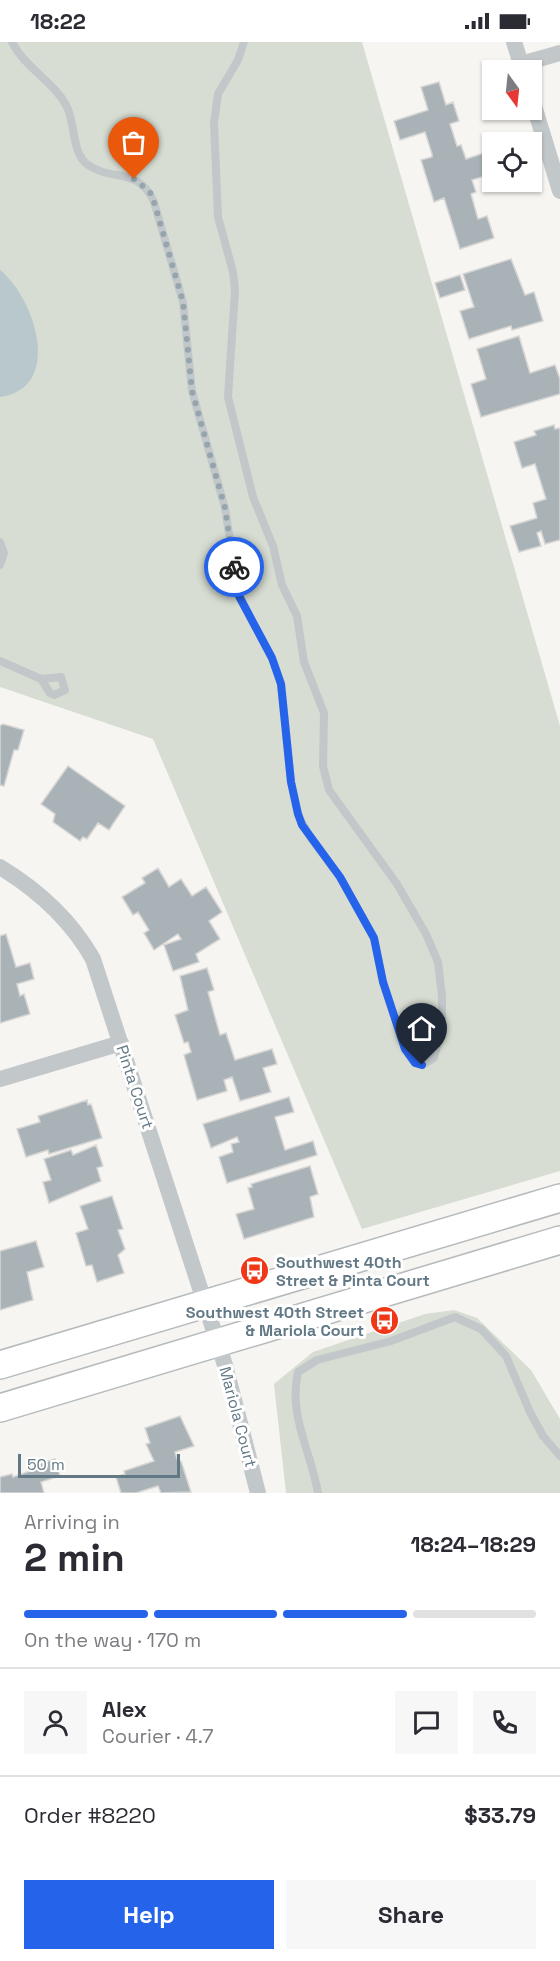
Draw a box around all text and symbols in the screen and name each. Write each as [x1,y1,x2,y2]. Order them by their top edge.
text: 18:22 [30,7,86,35]
north arrow [482,60,542,120]
map controls [482,60,542,192]
pin [108,117,159,179]
icon: bag [117,126,150,159]
button: locate [482,132,542,192]
courier [204,537,264,597]
icon: bike [218,551,251,584]
pin [396,1003,447,1065]
icon: home [405,1012,438,1045]
street label: Pinta Court [112,1042,158,1132]
place label: Southwest 40th Street & Pinta Court [276,1252,430,1291]
bus stop icon: Southwest 40th Street & Pinta Court [239,1255,271,1287]
place label: Southwest 40th Street & Mariola Court [186,1302,364,1341]
bus stop icon: Southwest 40th Street & Mariola Court [369,1305,401,1337]
street label: Mariola Court [214,1364,262,1470]
scale bar [18,1451,180,1478]
text: 50 m [27,1454,65,1475]
text: Arriving in [24,1509,120,1535]
text: 18:24–18:29 [410,1530,536,1558]
text: 2 min [24,1533,125,1582]
text: On the way · 170 m [24,1627,201,1653]
button: person [24,1691,87,1754]
button: chat [395,1691,458,1754]
button: phone [473,1691,536,1754]
text: Alex [102,1695,147,1723]
text: Courier · 4.7 [102,1723,213,1749]
text: Order #8220 [24,1801,156,1829]
text: $33.79 [464,1801,536,1829]
button: Help [24,1880,274,1949]
button: Share [286,1880,536,1949]

